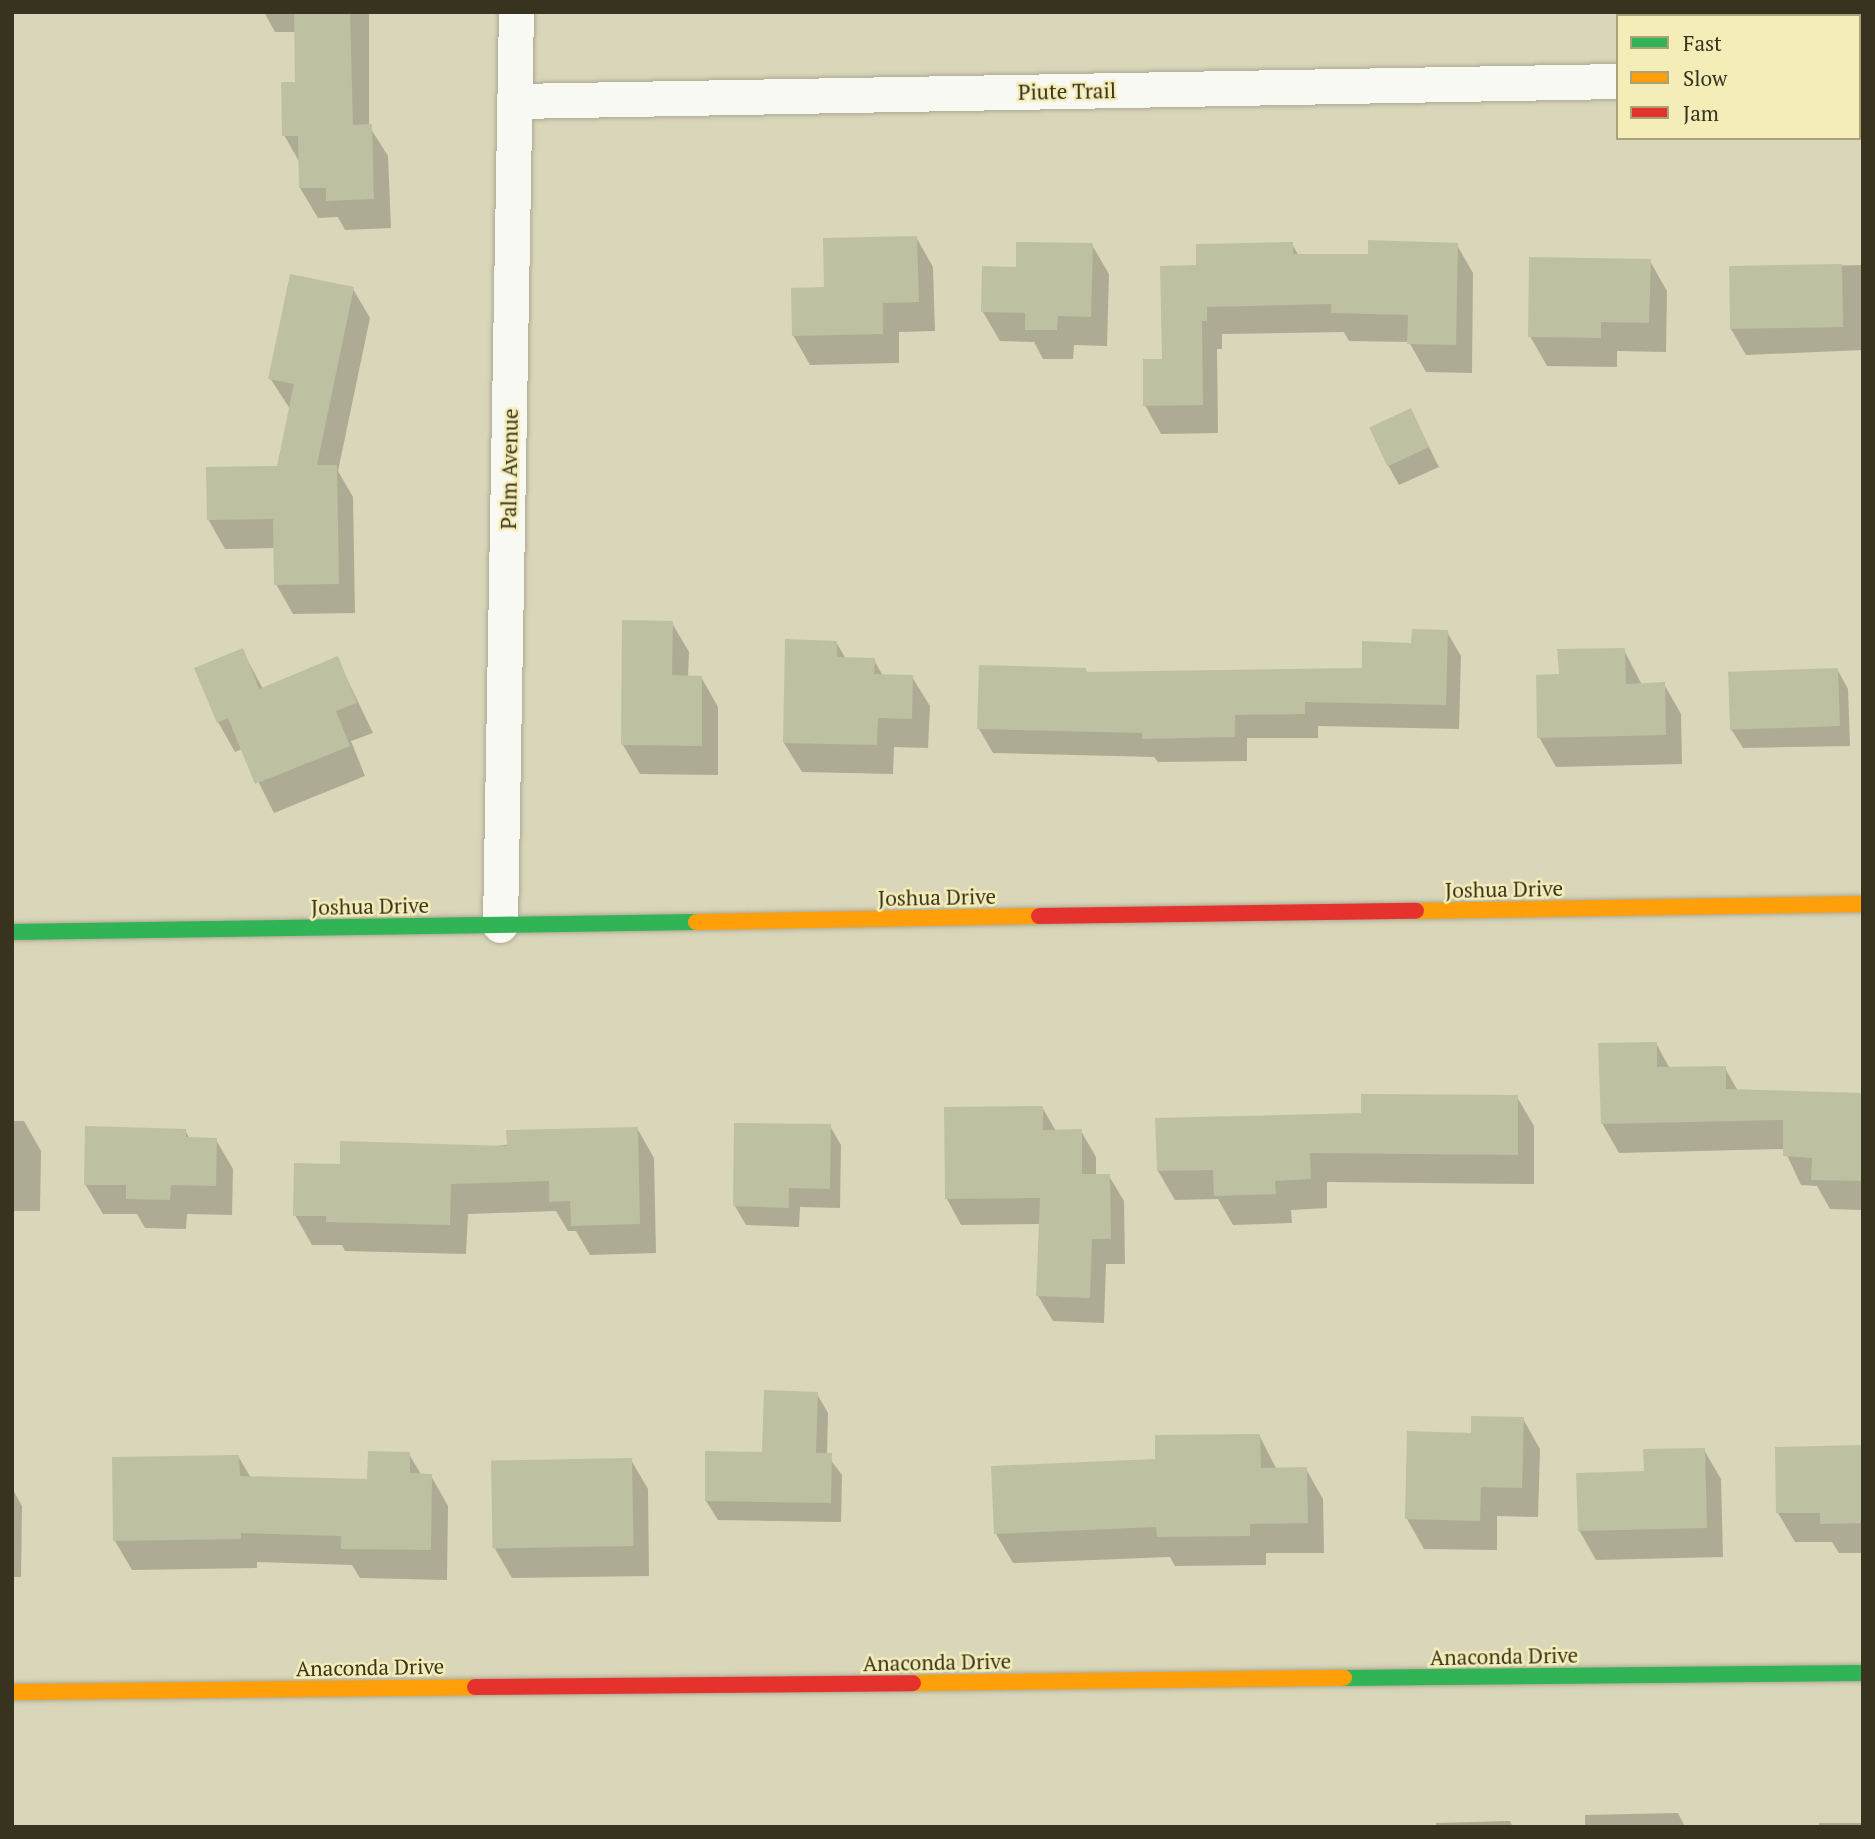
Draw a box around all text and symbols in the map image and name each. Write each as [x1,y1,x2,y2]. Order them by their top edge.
legend [1616,14,1861,140]
text: Fast [1683,29,1722,57]
text: Slow [1683,64,1727,92]
street label: Piute Trail [1018,78,1116,104]
text: Jam [1683,99,1719,127]
street label: Palm Avenue [495,408,523,530]
street label: Joshua Drive [1445,875,1563,903]
street label: Joshua Drive [878,883,996,911]
street label: Joshua Drive [311,892,429,920]
street label: Anaconda Drive [1430,1642,1578,1670]
street label: Anaconda Drive [863,1648,1011,1676]
street label: Anaconda Drive [296,1653,444,1681]

